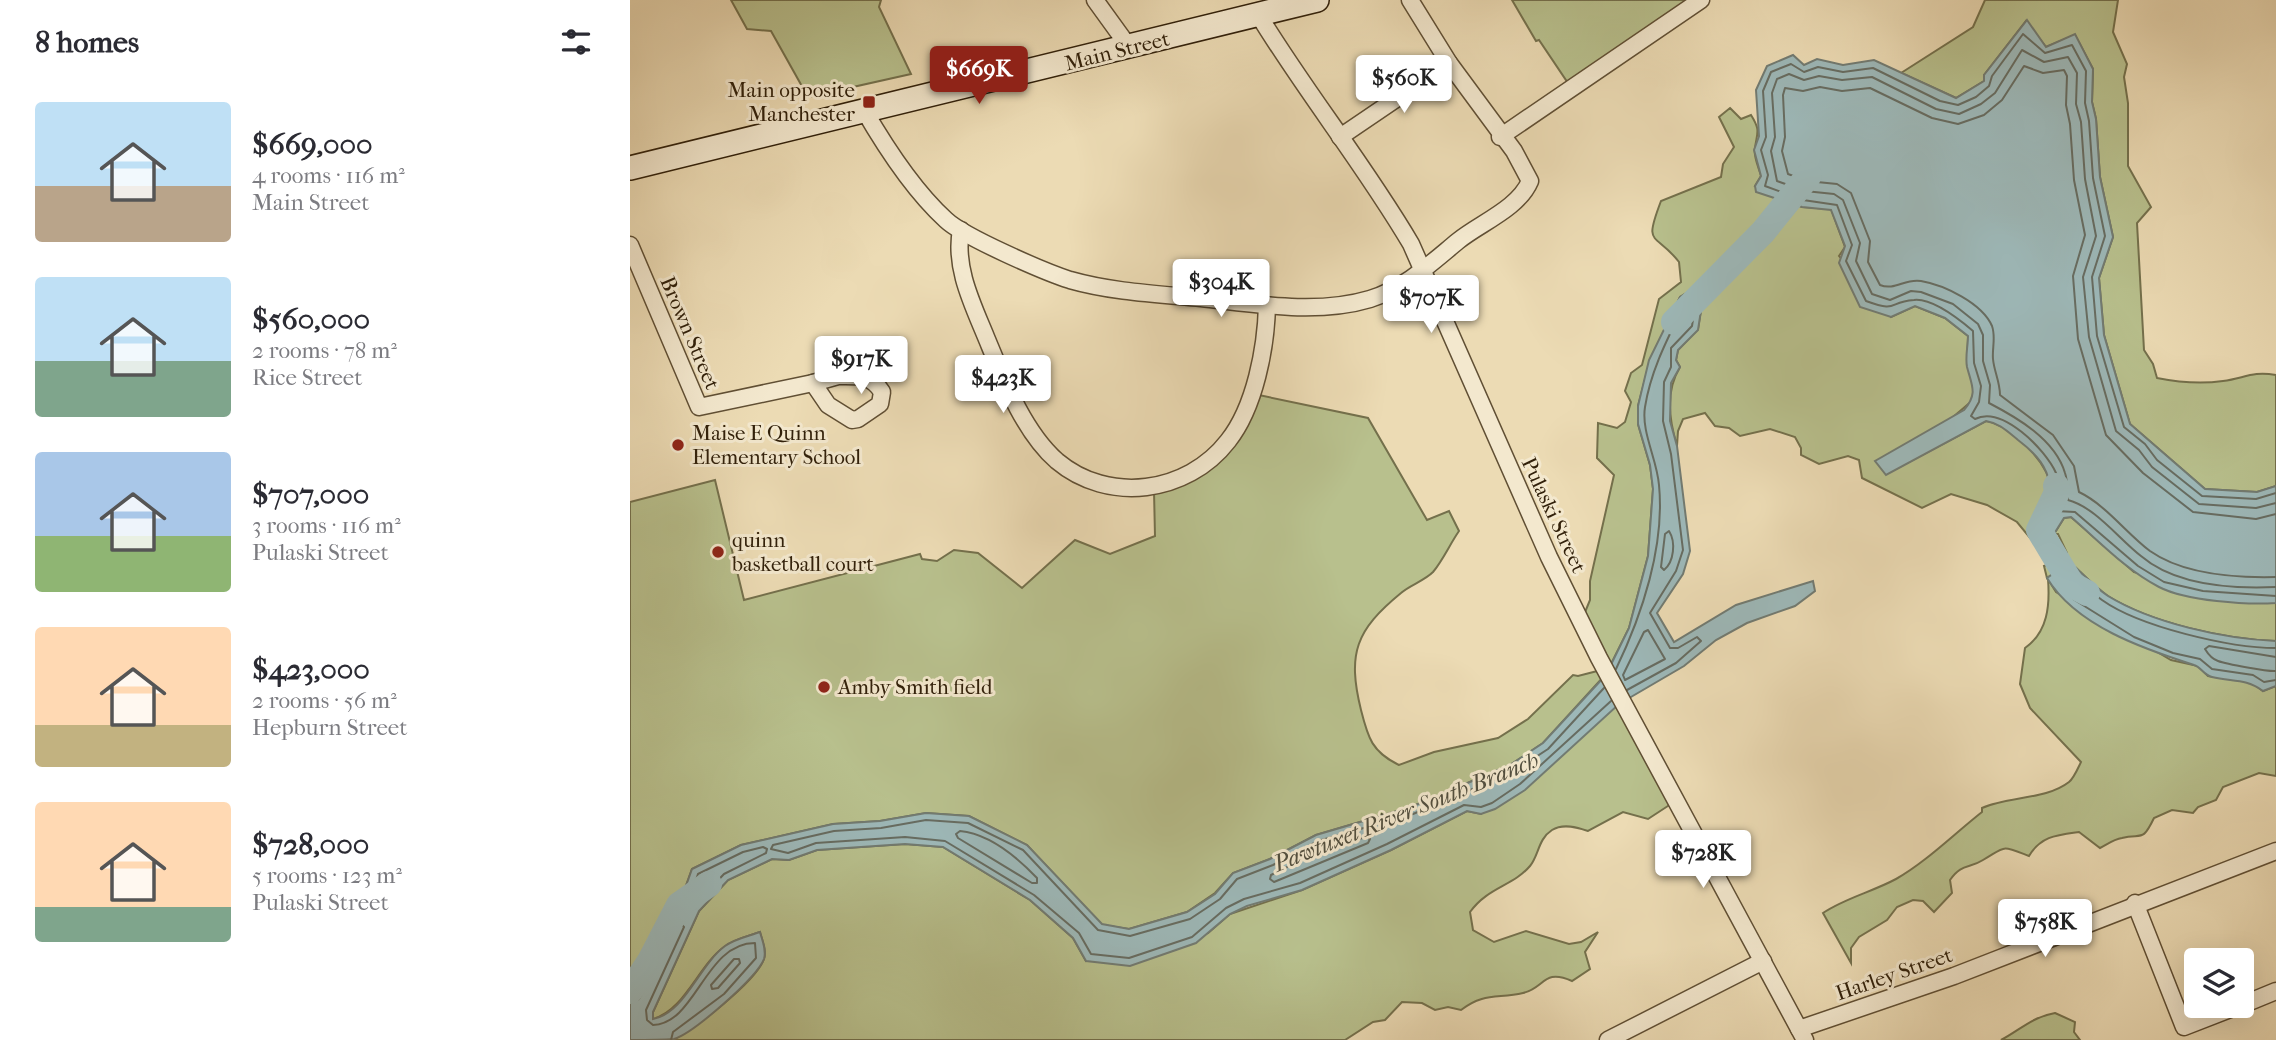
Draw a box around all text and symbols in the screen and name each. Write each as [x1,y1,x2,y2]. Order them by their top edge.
icon: filters [557,23,595,61]
text: 8 homes [35,25,139,60]
street label: Main Street [1062,26,1172,76]
pin: $669K [930,46,1028,106]
text: $669K [946,55,1012,82]
pin: $560K [1355,55,1453,115]
text: $560K [1372,64,1436,91]
place label: Main opposite Manchester [727,78,855,126]
marker: Main opposite Manchester [861,94,877,110]
text: $669,000 [252,127,373,162]
icon: home [91,130,175,214]
text: 4 rooms · 116 m² [252,162,405,189]
text: Main Street [252,189,369,216]
pin: $304K [1172,260,1270,319]
text: $304K [1189,268,1253,295]
street label: Brown Street [655,273,725,394]
pin: $707K [1382,276,1480,335]
text: $707K [1399,284,1463,311]
text: $560,000 [252,302,370,337]
icon: home [91,305,175,389]
pin: $917K [812,336,910,396]
text: 2 rooms · 78 m² [252,337,397,364]
text: $917K [831,345,891,372]
pin: $423K [954,356,1052,415]
text: Rice Street [252,364,362,391]
text: $423K [971,364,1035,391]
place label: Maise E Quinn Elementary School [692,421,861,469]
marker: Maise E Quinn Elementary School [670,437,686,453]
street label: Pulaski Street [1517,453,1591,577]
text: $707,000 [252,477,369,512]
icon: home [91,480,175,564]
text: 3 rooms · 116 m² [252,512,401,539]
place label: quinn basketball court [731,528,874,576]
text: Pulaski Street [252,539,389,566]
marker: quinn basketball court [710,544,726,560]
text: $423,000 [252,652,370,687]
icon: home [91,655,175,739]
place label: Amby Smith field [837,675,993,699]
marker: Amby Smith field [816,679,832,695]
text: 2 rooms · 56 m² [252,687,397,714]
text: Hepburn Street [252,714,407,741]
water label: Pawtuxet River South Branch [1269,746,1543,878]
text: $728,000 [252,827,369,862]
icon: home [91,830,175,914]
pin: $728K [1654,830,1752,890]
text: $728K [1671,839,1735,866]
text: 5 rooms · 123 m² [252,862,402,889]
text: Pulaski Street [252,889,389,916]
pin: $758K [1996,900,2094,959]
text: $758K [2014,908,2076,935]
street label: Harley Street [1832,943,1956,1005]
map controls [2184,948,2254,1018]
button: layers [2184,948,2254,1018]

